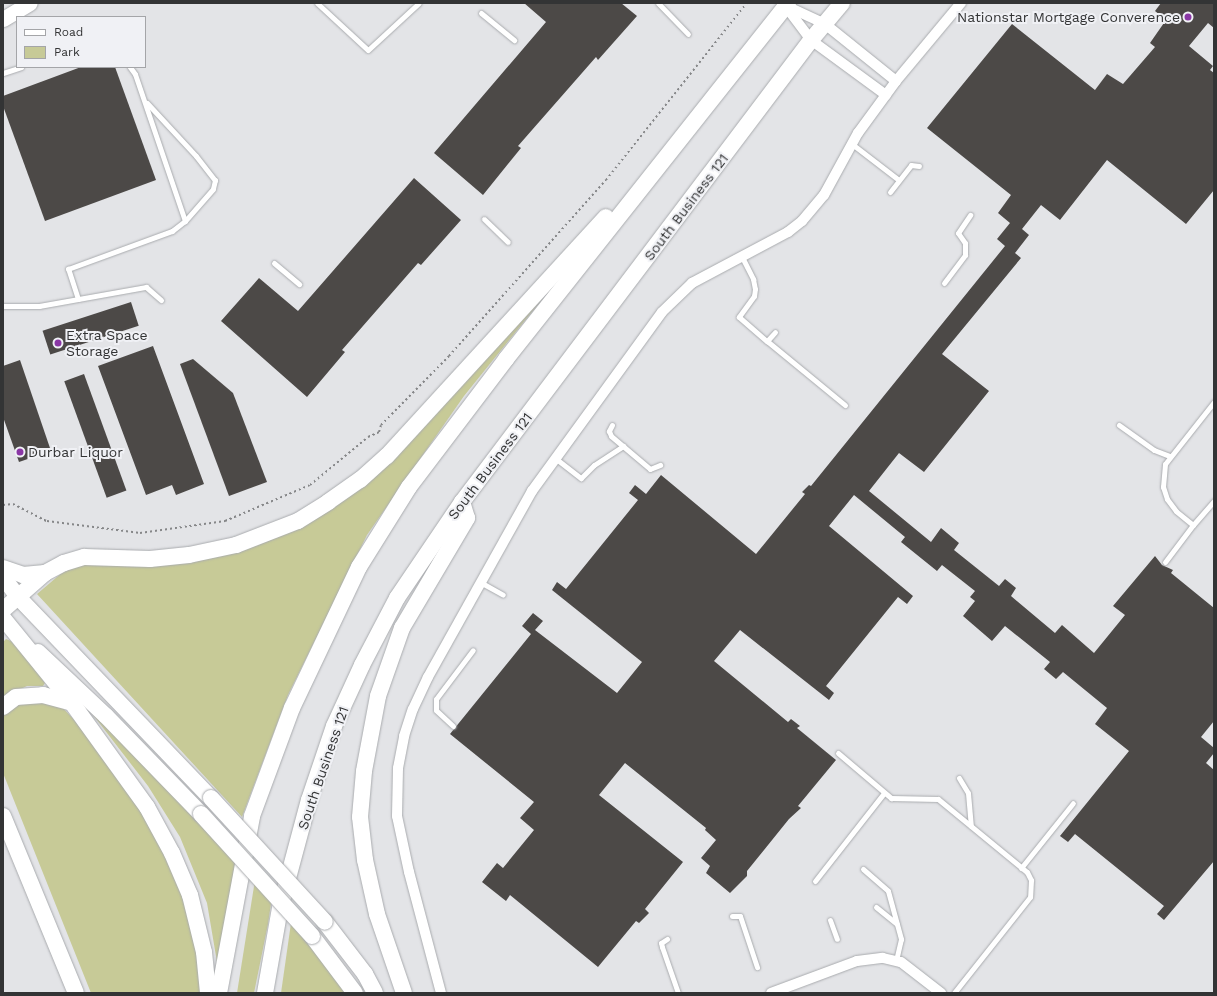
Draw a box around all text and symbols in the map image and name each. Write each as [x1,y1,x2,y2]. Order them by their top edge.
place label: Nationstar Mortgage Converence [957,9,1180,25]
marker: Nationstar Mortgage Converence [1183,12,1193,22]
legend [16,16,146,68]
text: Road [54,25,83,39]
text: Park [54,45,80,59]
street label: South Business 121 [640,150,732,264]
place label: Extra Space Storage [66,327,148,360]
marker: Extra Space Storage [53,338,63,348]
street label: South Business 121 [444,409,536,523]
place label: Durbar Liquor [28,444,123,460]
marker: Durbar Liquor [15,447,25,457]
street label: South Business 121 [294,704,352,832]

